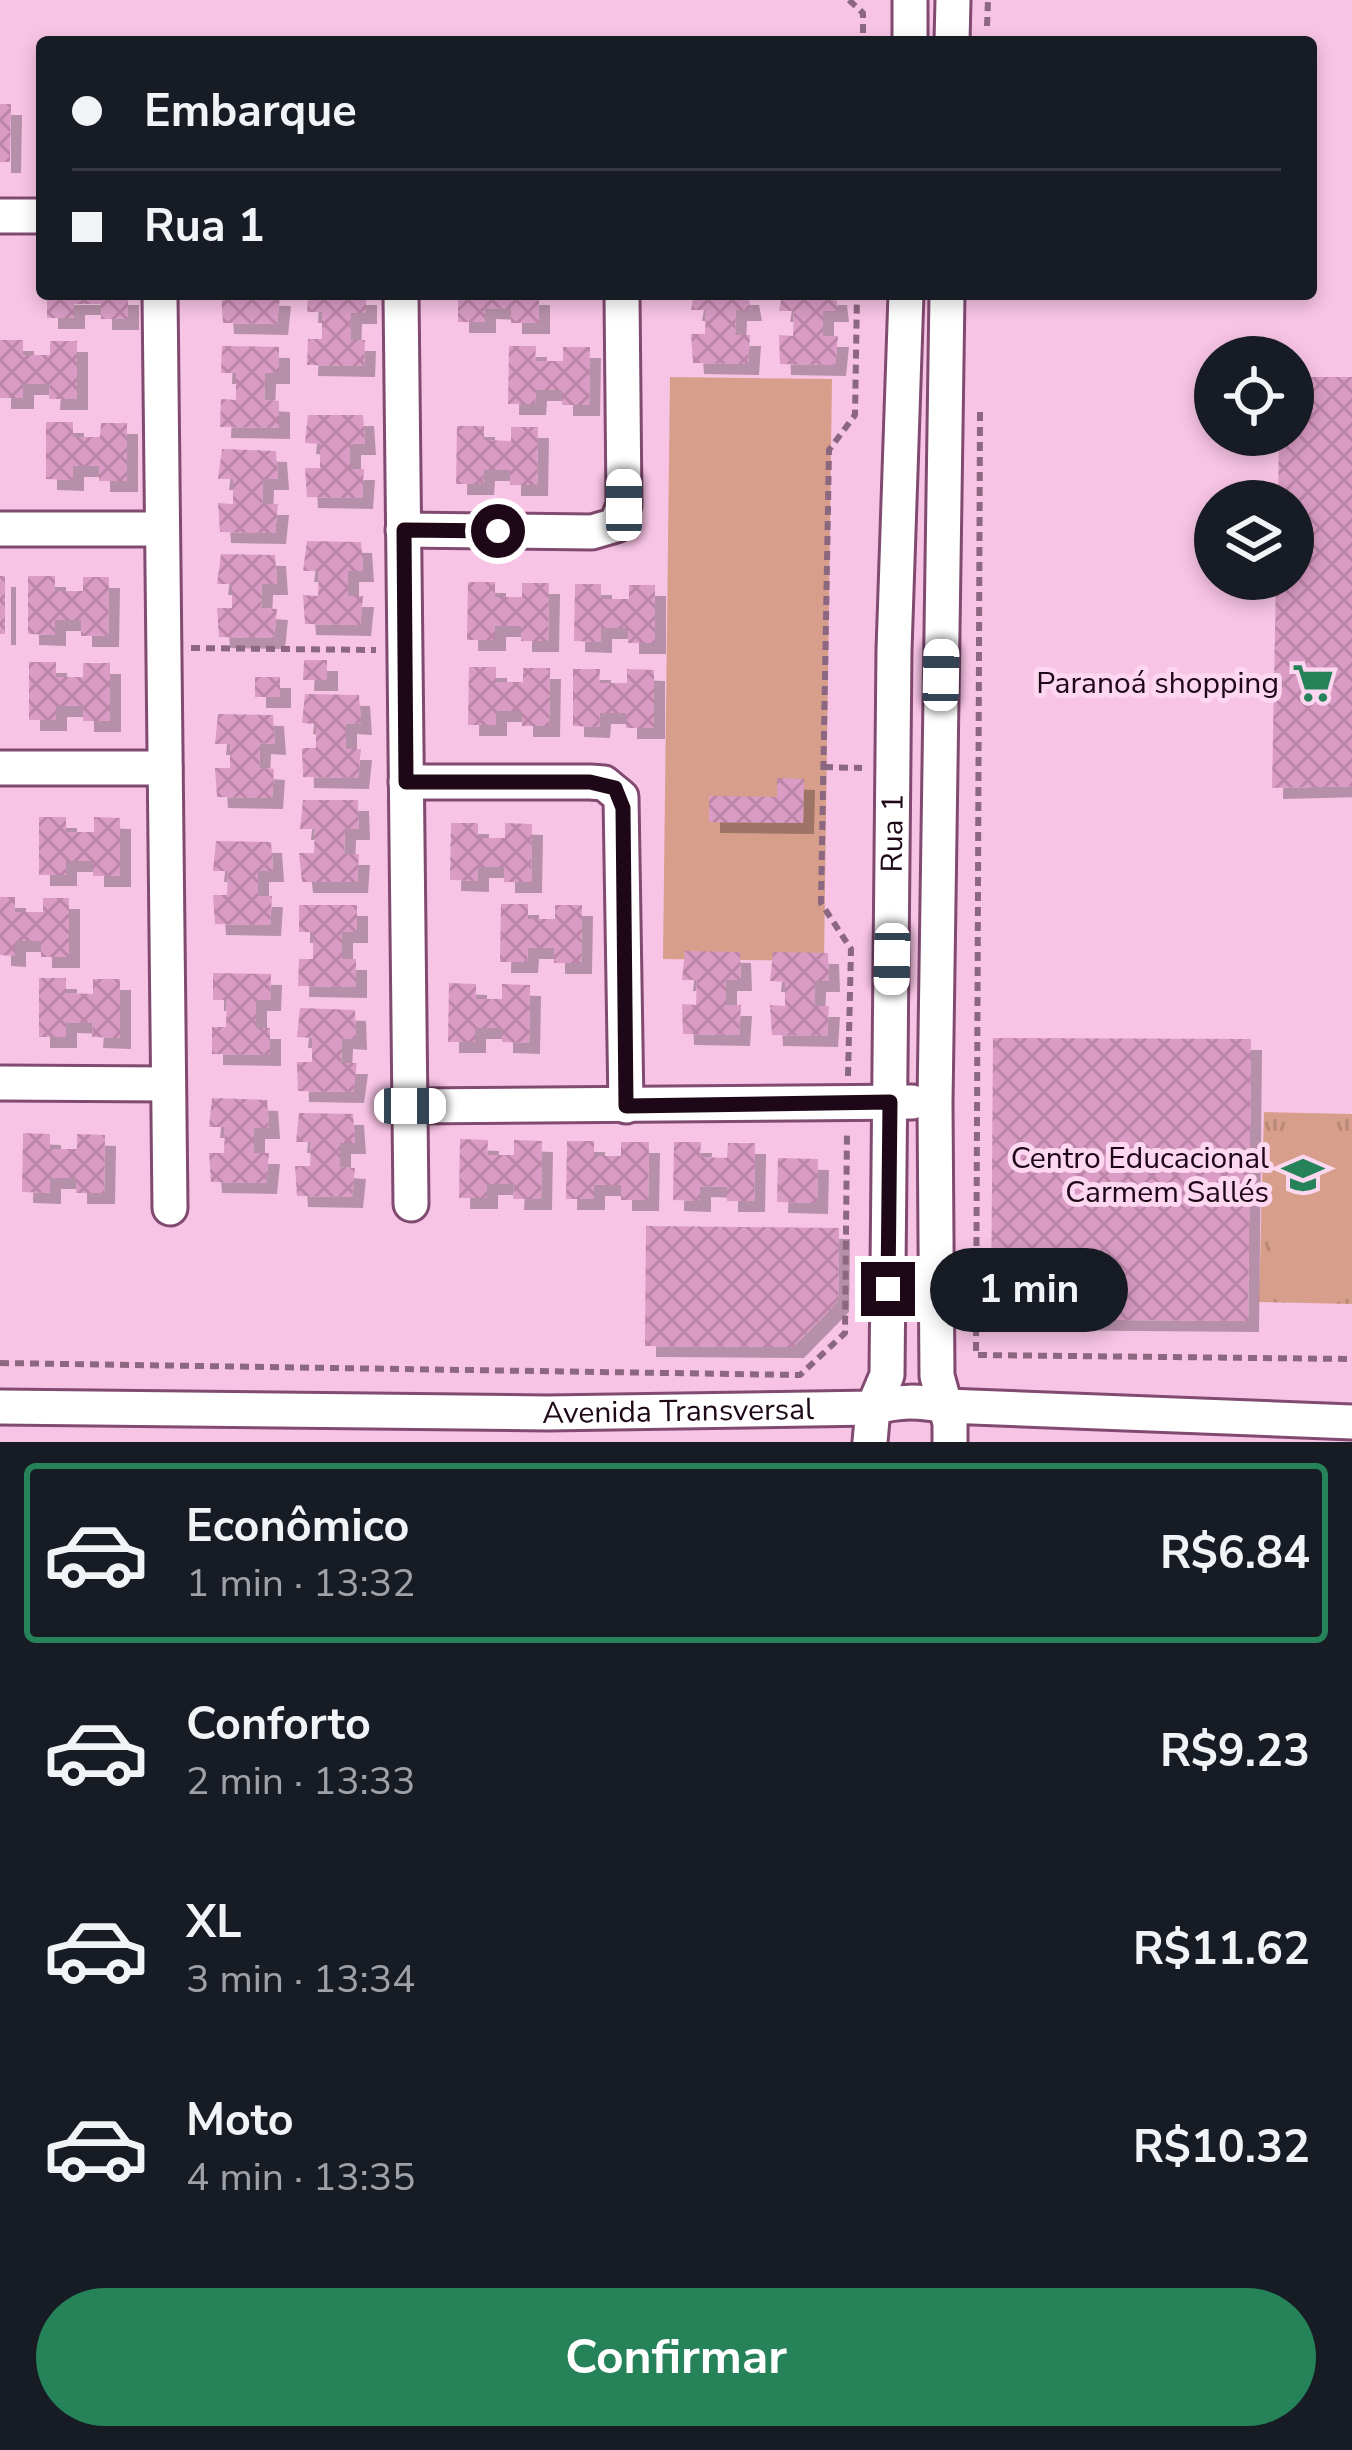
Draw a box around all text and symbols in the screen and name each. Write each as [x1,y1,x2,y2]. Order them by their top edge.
text: Embarque [144,81,357,142]
text: Rua 1 [144,196,265,257]
map controls [1194,336,1314,600]
button: locate [1194,336,1314,456]
car [606,469,642,541]
button: layers [1194,480,1314,600]
route start [471,504,525,558]
car [922,639,960,711]
supermarket icon: Paranoá shopping [1290,660,1336,706]
place label: Paranoá shopping [1036,663,1279,704]
street label: Rua 1 [872,794,914,872]
car [873,923,911,995]
car [374,1088,446,1124]
place label: Centro Educacional Carmem Sallés [1011,1138,1269,1213]
school or university icon: Centro Educacional Carmem Sallés [1280,1152,1326,1198]
callout: 1 min [930,1247,1128,1331]
route end [861,1262,915,1316]
text: 1 min [979,1263,1079,1316]
street label: Avenida Transversal [542,1389,814,1434]
text: Econômico [186,1496,409,1557]
icon: car [42,1499,150,1607]
text: R$6.84 [1160,1523,1310,1584]
text: 1 min · 13:32 [186,1557,415,1610]
text: Conforto [186,1694,371,1755]
icon: car [42,1697,150,1805]
text: R$9.23 [1160,1721,1310,1782]
text: 2 min · 13:33 [186,1755,415,1808]
text: XL [186,1892,242,1953]
icon: car [42,1895,150,2003]
text: R$11.62 [1133,1919,1310,1980]
text: 3 min · 13:34 [186,1953,415,2006]
text: Moto [186,2090,294,2151]
icon: car [42,2093,150,2201]
text: R$10.32 [1133,2117,1310,2178]
text: 4 min · 13:35 [186,2151,415,2204]
button: Confirmar [36,2288,1316,2426]

